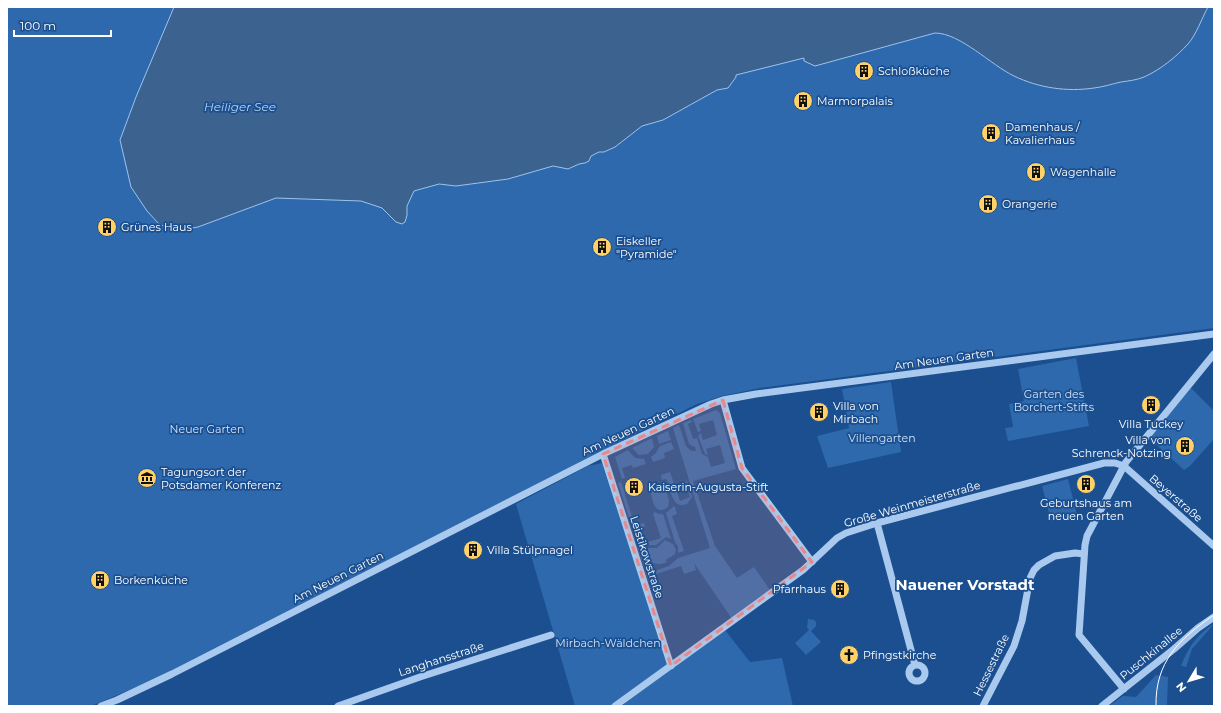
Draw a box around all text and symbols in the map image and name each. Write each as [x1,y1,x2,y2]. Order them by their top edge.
scale bar [14,12,111,38]
text: 100 m [20,18,56,33]
building icon: Schloßküche [853,60,875,82]
place label: Schloßküche [878,64,950,78]
building icon: Marmorpalais [792,90,814,112]
place label: Marmorpalais [817,94,894,108]
water label: Heiliger See [204,99,276,114]
place label: Damenhaus / Kavalierhaus [1005,120,1081,147]
building icon: Damenhaus / Kavalierhaus [980,122,1002,144]
building icon: Wagenhalle [1025,161,1047,183]
place label: Wagenhalle [1050,165,1117,179]
building icon: Orangerie [977,193,999,215]
place label: Orangerie [1002,197,1058,211]
building icon: Grünes Haus [96,216,118,238]
place label: Grünes Haus [121,220,192,234]
place label: Eiskeller "Pyramide" [616,234,677,261]
building icon: Eiskeller "Pyramide" [591,236,613,258]
street label: Am Neuen Garten [893,345,995,373]
park label: Garten des Borchert-Stifts [1014,387,1095,414]
building icon: Villa Tuckey [1140,394,1162,416]
place label: Villa von Mirbach [833,399,879,426]
building icon: Villa von Mirbach [808,401,830,423]
street label: Am Neuen Garten [580,403,676,459]
place label: Villa Tuckey [1119,417,1183,431]
park label: Neuer Garten [170,422,244,436]
park label: Villengarten [848,431,916,445]
place label: Villa von Schrenck-Notzing [1072,433,1171,460]
building icon: Villa von Schrenck-Notzing [1174,435,1196,457]
place label: Tagungsort der Potsdamer Konferenz [161,465,282,492]
museum icon: Tagungsort der Potsdamer Konferenz [136,467,158,489]
street label: Beyerstraße [1147,471,1206,525]
building icon: Geburtshaus am neuen Garten [1075,473,1097,495]
building icon: Kaiserin-Augusta-Stift [623,476,645,498]
street label: Große Weinmeisterstraße [842,478,982,530]
place label: Kaiserin-Augusta-Stift [648,480,769,494]
place label: Geburtshaus am neuen Garten [1040,496,1132,523]
street label: Leistikowstraße [627,514,667,600]
building icon: Villa Stülpnagel [462,539,484,561]
place label: Villa Stülpnagel [487,543,573,557]
street label: Am Neuen Garten [290,548,386,606]
building icon: Borkenküche [89,569,111,591]
place label: Borkenküche [114,573,188,587]
district label: Nauener Vorstadt [896,575,1035,594]
building icon: Pfarrhaus [829,578,851,600]
place label: Pfarrhaus [773,582,827,596]
street label: Puschkinallee [1117,623,1186,683]
street label: Hessestraße [970,631,1012,698]
park label: Mirbach-Wäldchen [555,636,661,650]
street label: Langhansstraße [397,638,486,679]
church icon: Pfingstkirche [838,644,860,666]
place label: Pfingstkirche [863,648,937,662]
north arrow [1169,661,1209,701]
text: N [1173,679,1189,695]

